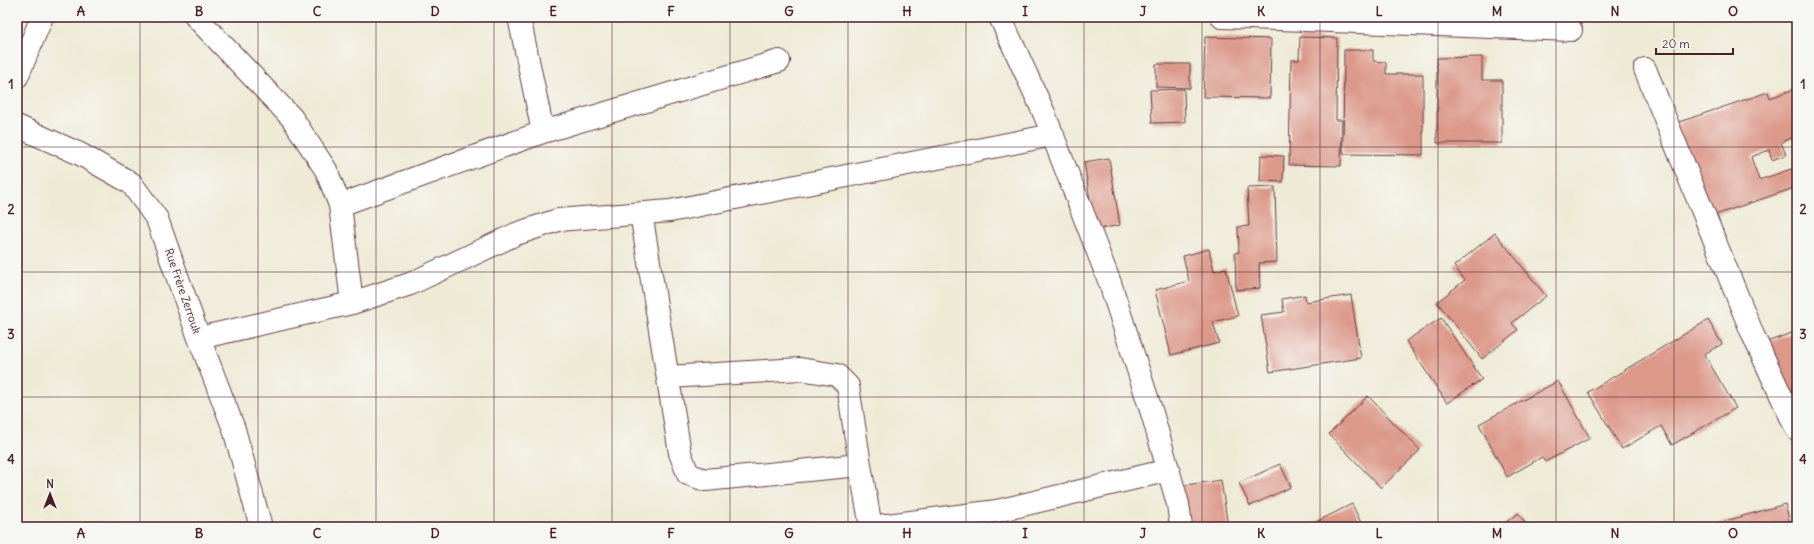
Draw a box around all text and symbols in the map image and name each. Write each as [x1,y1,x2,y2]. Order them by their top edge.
text: A [77,3,86,20]
text: B [195,3,204,20]
text: C [313,3,322,20]
text: D [430,3,440,20]
text: E [549,3,557,20]
text: F [667,3,675,20]
text: G [784,3,794,20]
text: H [902,3,912,20]
text: I [1022,3,1028,20]
text: J [1140,3,1147,20]
text: K [1257,3,1266,20]
text: L [1375,3,1383,20]
text: M [1492,3,1502,20]
text: N [1611,3,1619,20]
text: O [1728,3,1738,20]
scale bar [1656,30,1733,56]
text: 20 m [1662,36,1690,51]
text: 1 [8,76,14,93]
text: 1 [1800,76,1806,93]
text: 2 [7,201,15,218]
text: 2 [1799,201,1807,218]
street label: Rue Frère Zerrouk [162,247,204,336]
text: 3 [7,326,15,343]
text: 3 [1799,326,1807,343]
text: 4 [7,451,15,468]
text: 4 [1799,451,1807,468]
north arrow [30,474,70,514]
text: N [46,477,54,491]
text: A [77,525,86,542]
text: B [195,525,204,542]
text: C [313,525,322,542]
text: D [430,525,440,542]
text: E [549,525,557,542]
text: F [667,525,675,542]
text: G [784,525,794,542]
text: H [902,525,912,542]
text: I [1022,525,1028,542]
text: J [1140,525,1147,542]
text: K [1257,525,1266,542]
text: L [1375,525,1383,542]
text: M [1492,525,1502,542]
text: N [1611,525,1619,542]
text: O [1728,525,1738,542]

